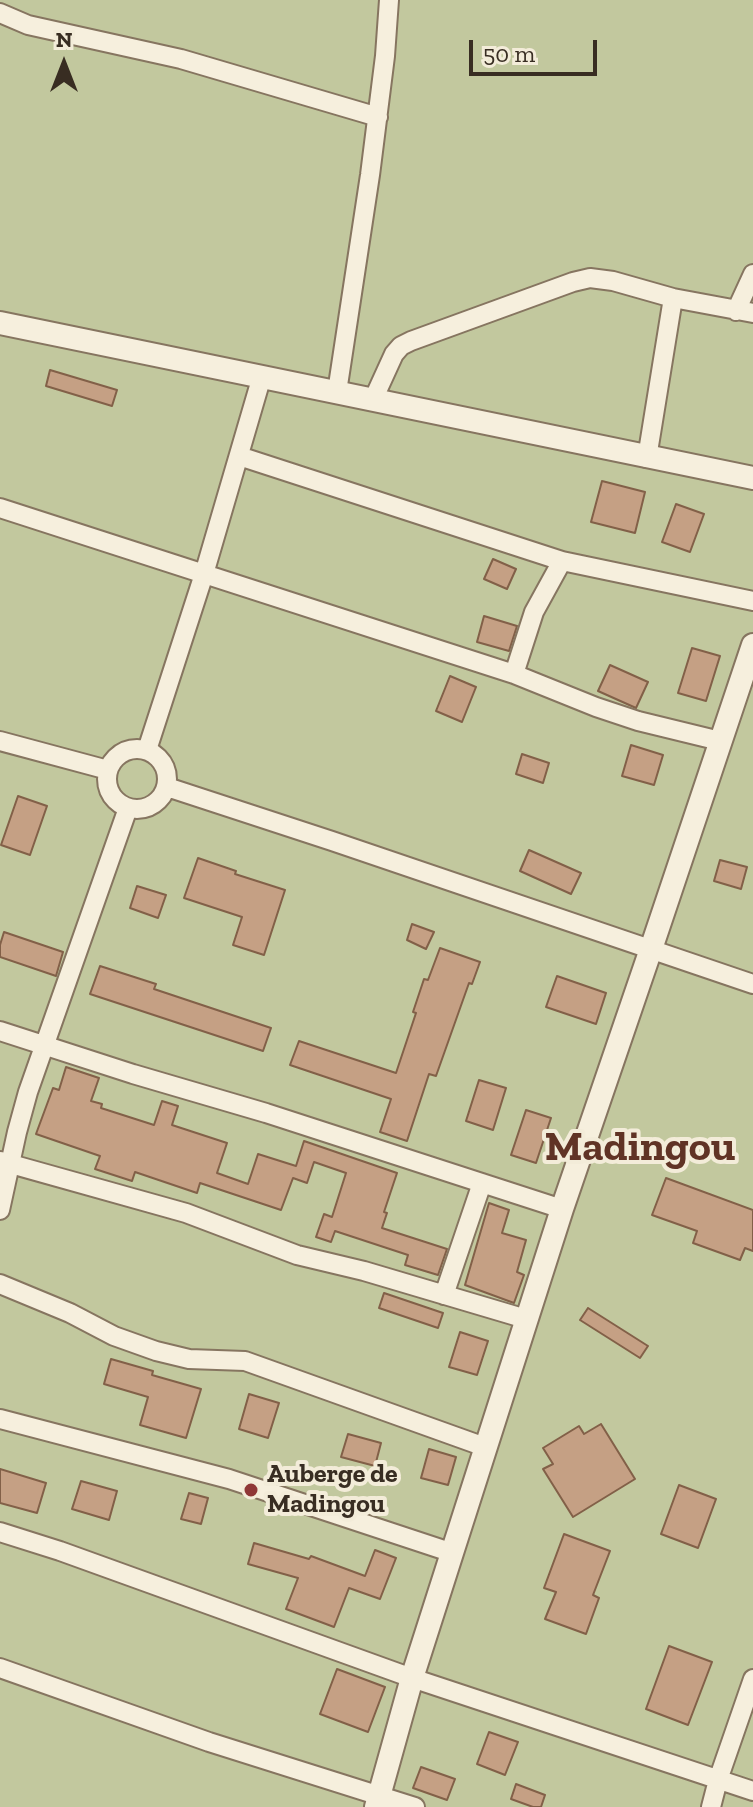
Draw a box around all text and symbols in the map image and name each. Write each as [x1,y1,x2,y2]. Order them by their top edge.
north arrow [24,24,104,104]
scale bar [473,24,601,74]
text: N [56,26,72,53]
text: 50 m [483,39,535,68]
district label: Madingou [545,1123,735,1173]
place label: Auberge de Madingou [267,1459,398,1520]
marker: Auberge de Madingou [242,1481,260,1499]

